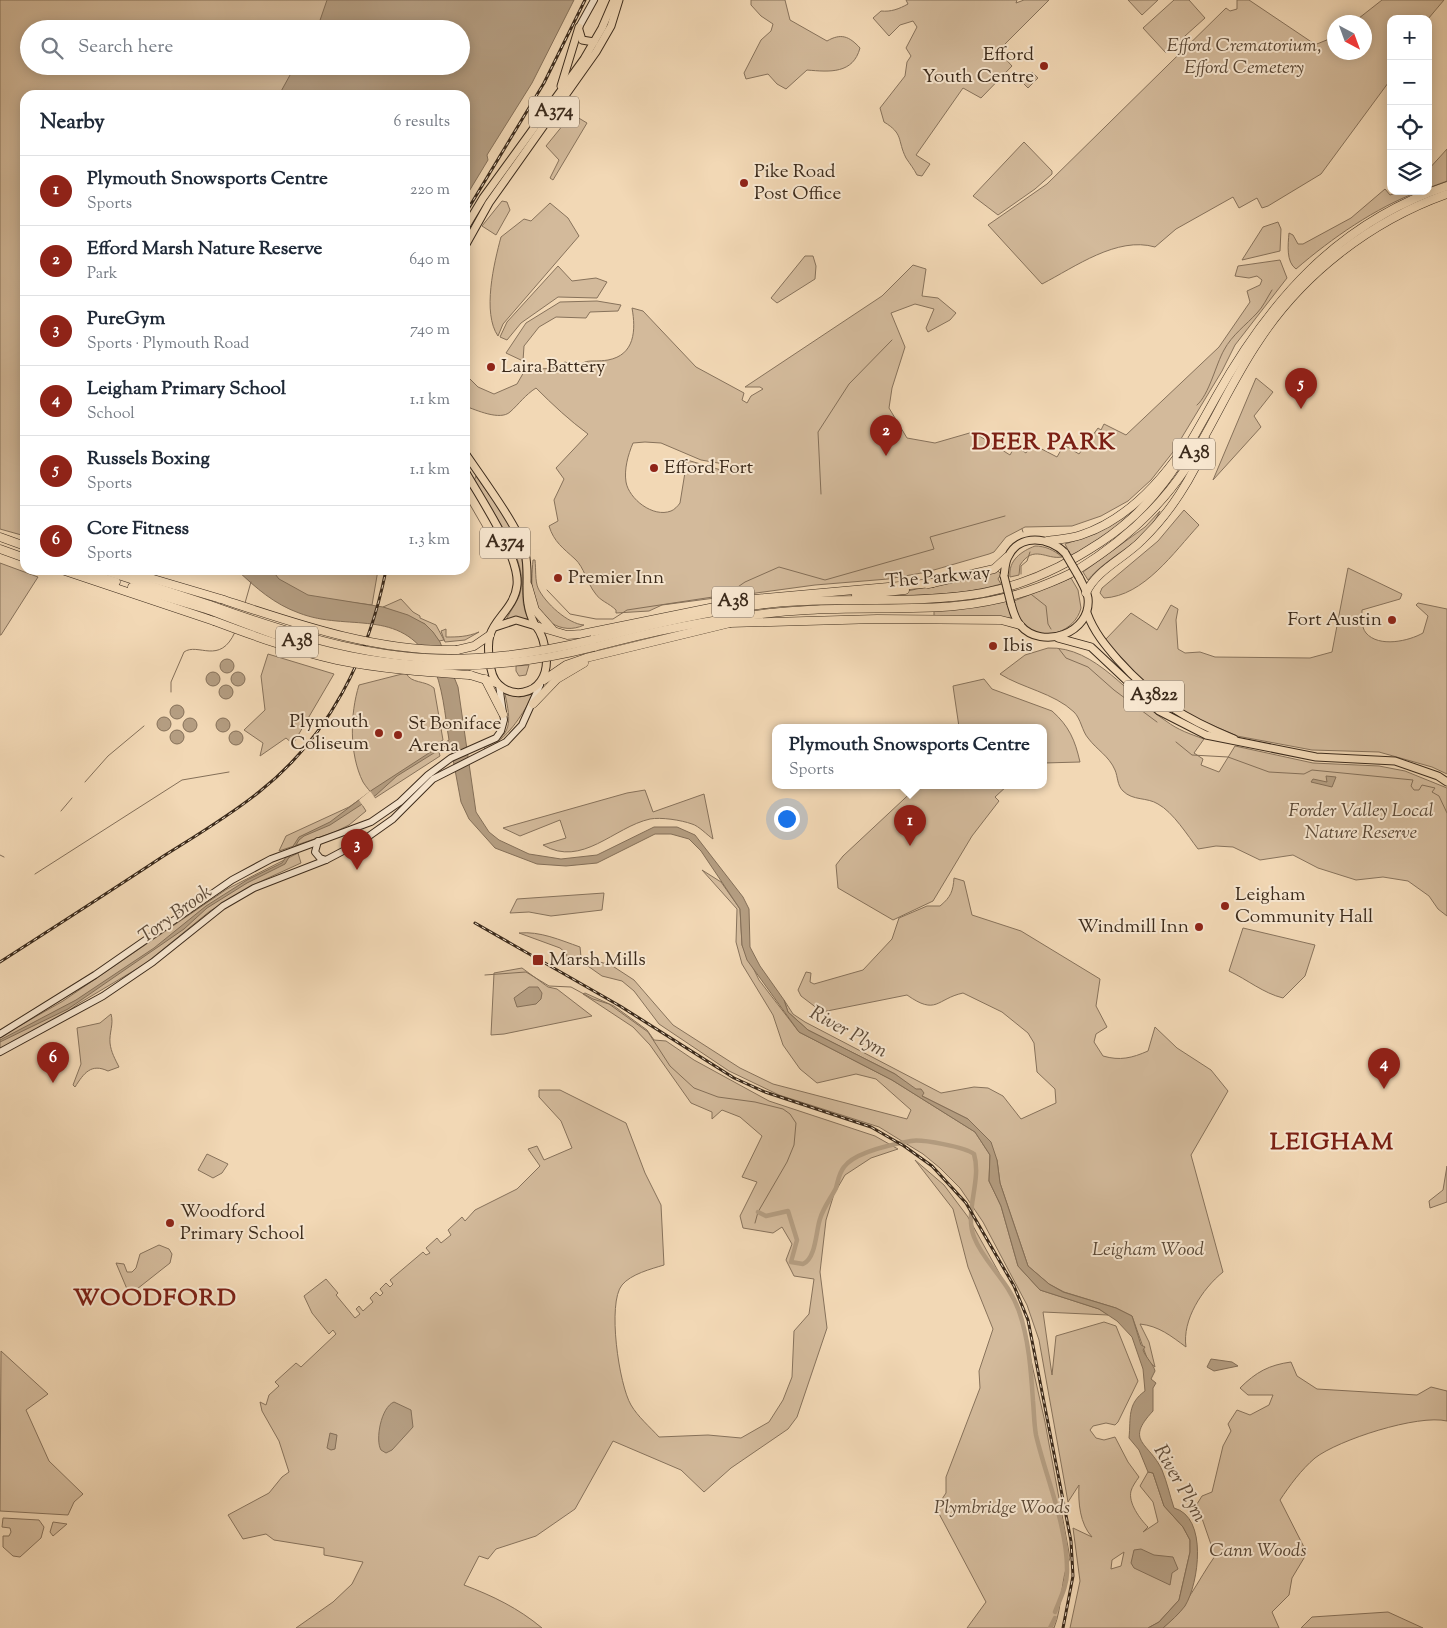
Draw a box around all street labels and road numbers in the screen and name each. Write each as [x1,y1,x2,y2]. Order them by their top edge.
road number: A374 [529,96,579,128]
road number: A38 [1173,438,1215,469]
road number: A374 [480,528,530,558]
street label: The Parkway [884,560,992,596]
road number: A38 [712,586,754,618]
road number: A38 [276,626,318,658]
road number: A3822 [1124,680,1184,711]

